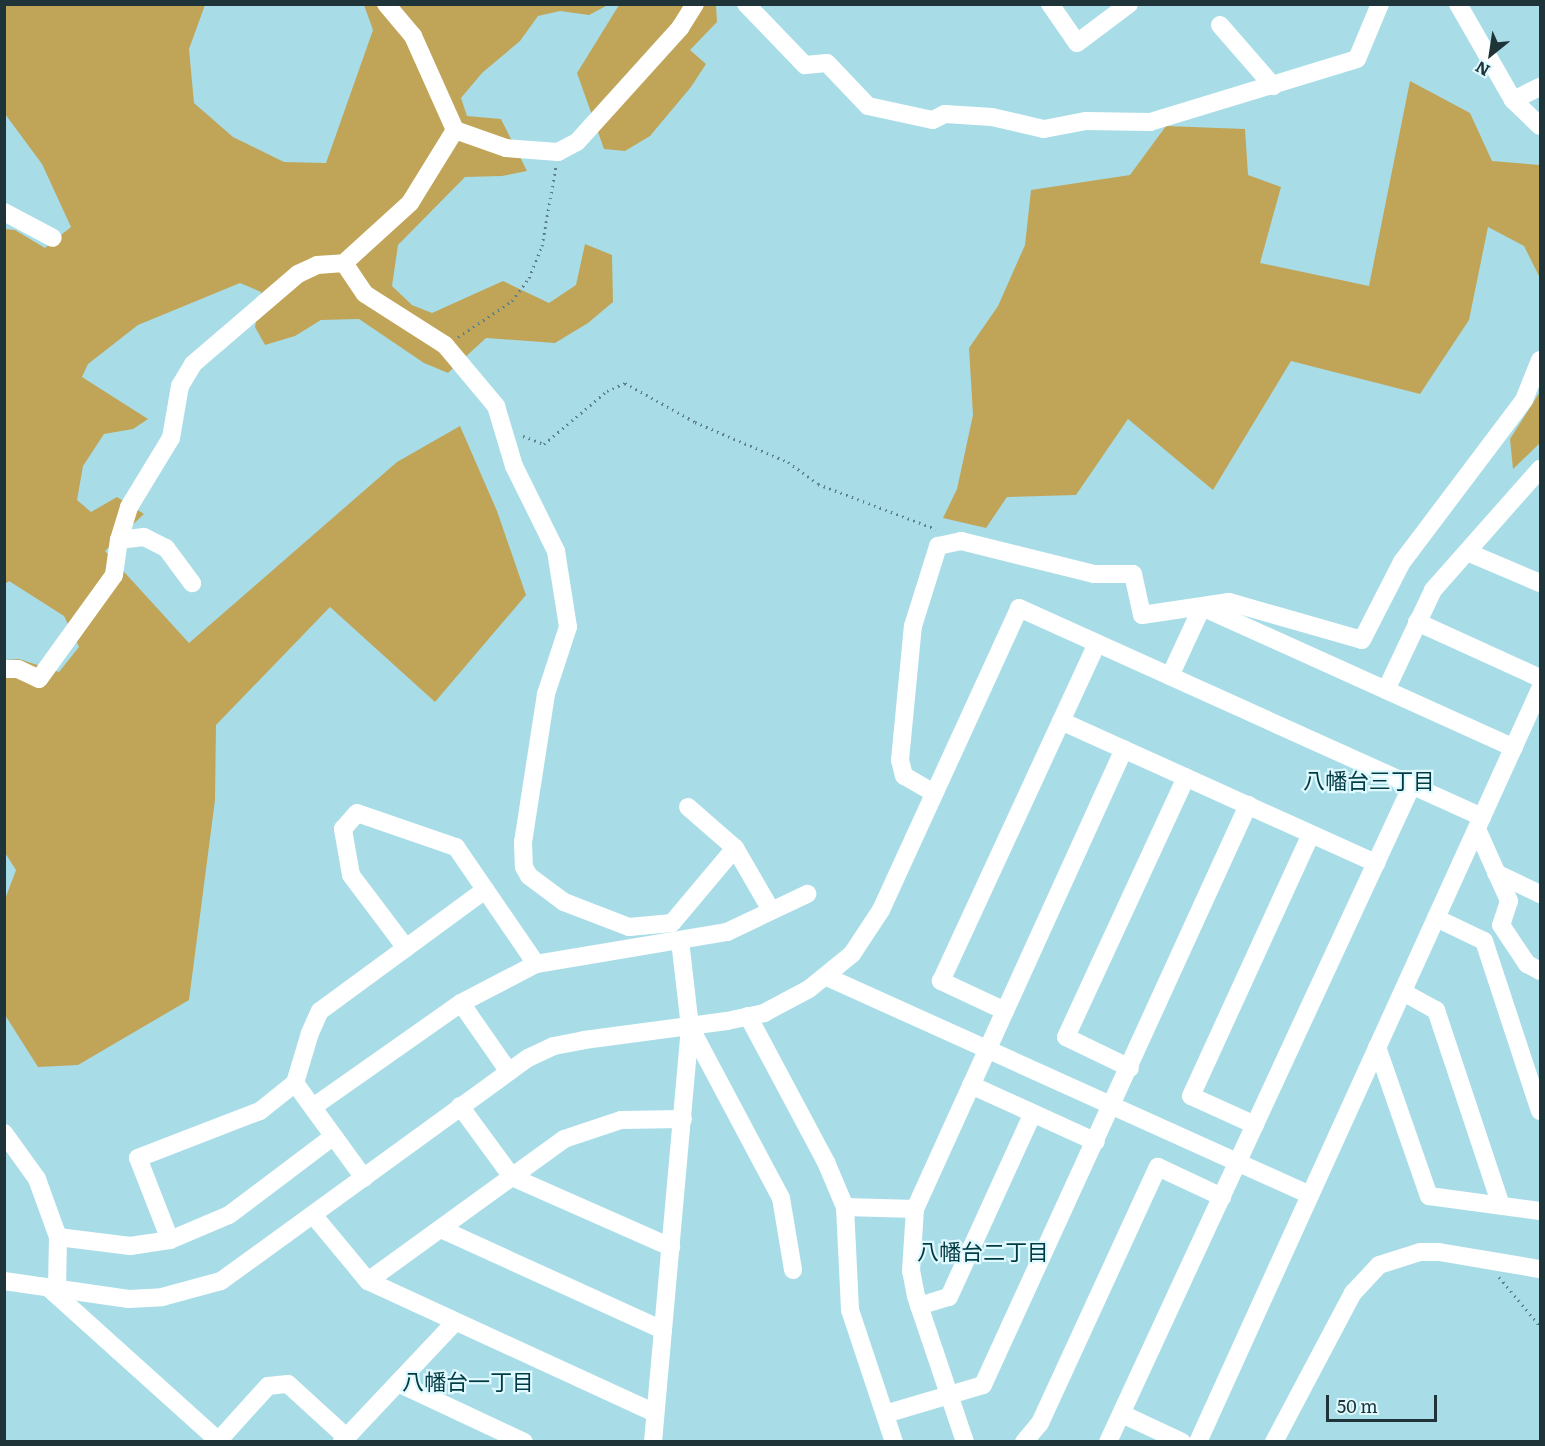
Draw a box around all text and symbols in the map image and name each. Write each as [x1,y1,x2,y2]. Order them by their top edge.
north arrow [1461,24,1521,84]
text: N [1470,56,1494,83]
district label: 八幡台三丁目 [1303,767,1435,793]
district label: 八幡台二丁目 [917,1238,1049,1264]
district label: 八幡台一丁目 [402,1368,534,1394]
scale bar [1329,1383,1440,1421]
text: 50 m [1337,1392,1378,1419]

